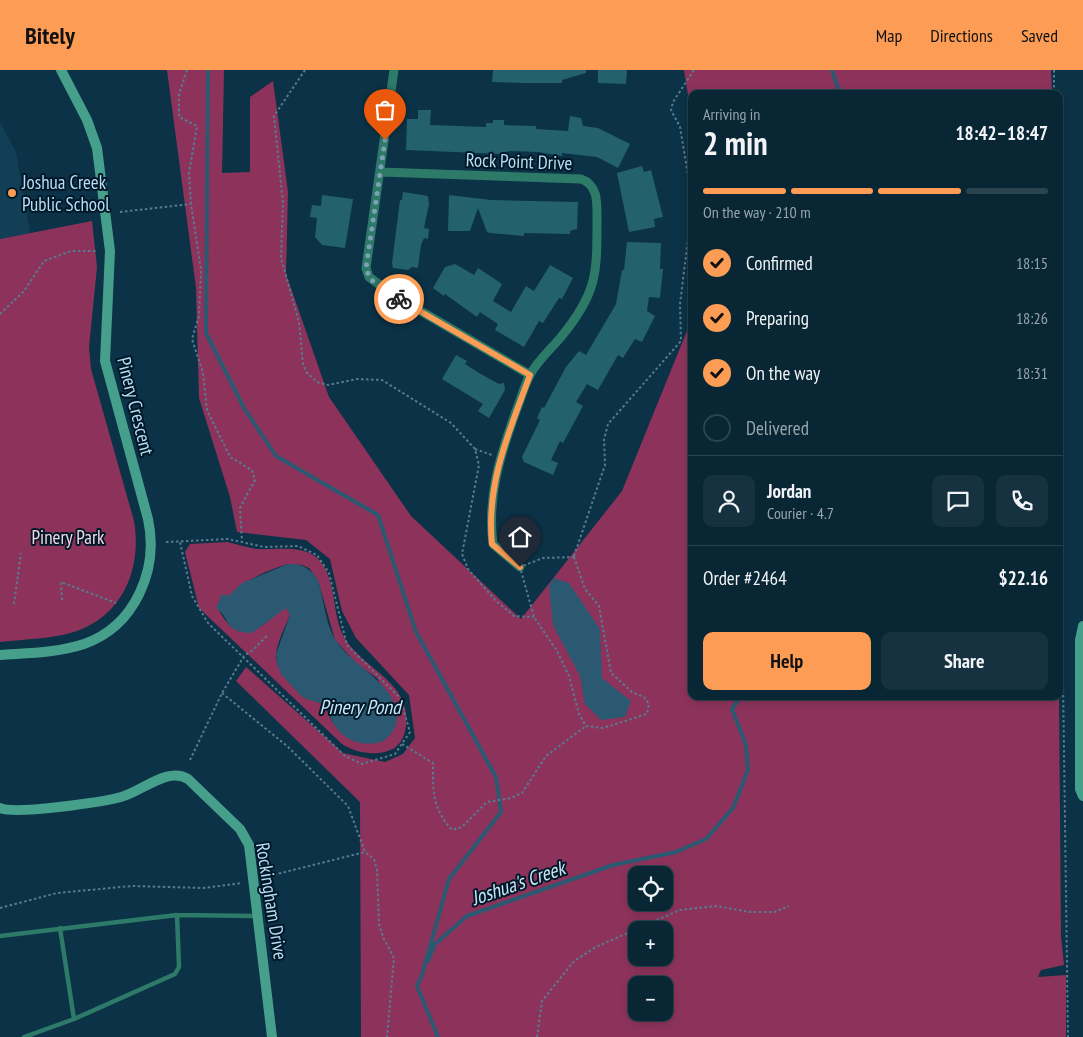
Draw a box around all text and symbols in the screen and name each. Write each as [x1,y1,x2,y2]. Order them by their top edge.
text: Bitely [25,20,75,51]
text: Map [876,24,902,47]
text: Directions [930,24,993,47]
text: Saved [1021,24,1058,47]
pin [364,89,406,140]
icon: bag [371,96,399,124]
text: Arriving in [703,104,760,124]
text: 18:42–18:47 [955,121,1048,145]
text: 2 min [703,122,768,164]
street label: Rock Point Drive [465,147,573,175]
place label: Joshua Creek Public School [21,170,110,216]
marker: Joshua Creek Public School [6,187,18,199]
text: On the way · 210 m [703,202,811,222]
icon: check [703,249,731,277]
text: Confirmed [746,251,813,275]
text: 18:15 [1016,253,1048,273]
courier [374,274,424,324]
icon: bike [385,285,413,313]
icon: check [703,304,731,332]
text: Preparing [746,306,809,330]
text: 18:26 [1016,308,1048,328]
street label: Pinery Crescent [112,354,160,458]
icon: check [703,359,731,387]
text: On the way [746,361,820,385]
text: 18:31 [1016,363,1048,383]
text: Delivered [746,416,809,440]
button: person [703,475,755,527]
button: chat [932,475,984,527]
button: phone [996,475,1048,527]
text: Jordan [767,479,811,503]
text: Courier · 4.7 [767,503,834,523]
pin [499,516,541,567]
icon: home [506,523,534,551]
park label: Pinery Park [32,525,105,549]
text: Order #2464 [703,566,787,590]
text: $22.16 [999,566,1048,590]
button: Help [703,632,871,690]
button: Share [881,632,1048,690]
water label: Pinery Pond [319,694,403,720]
street label: Rockingham Drive [251,841,293,961]
water label: Joshua's Creek [467,854,570,911]
map controls [628,866,673,1021]
button: locate [628,866,673,911]
button: + [628,921,673,966]
button: − [628,976,673,1021]

